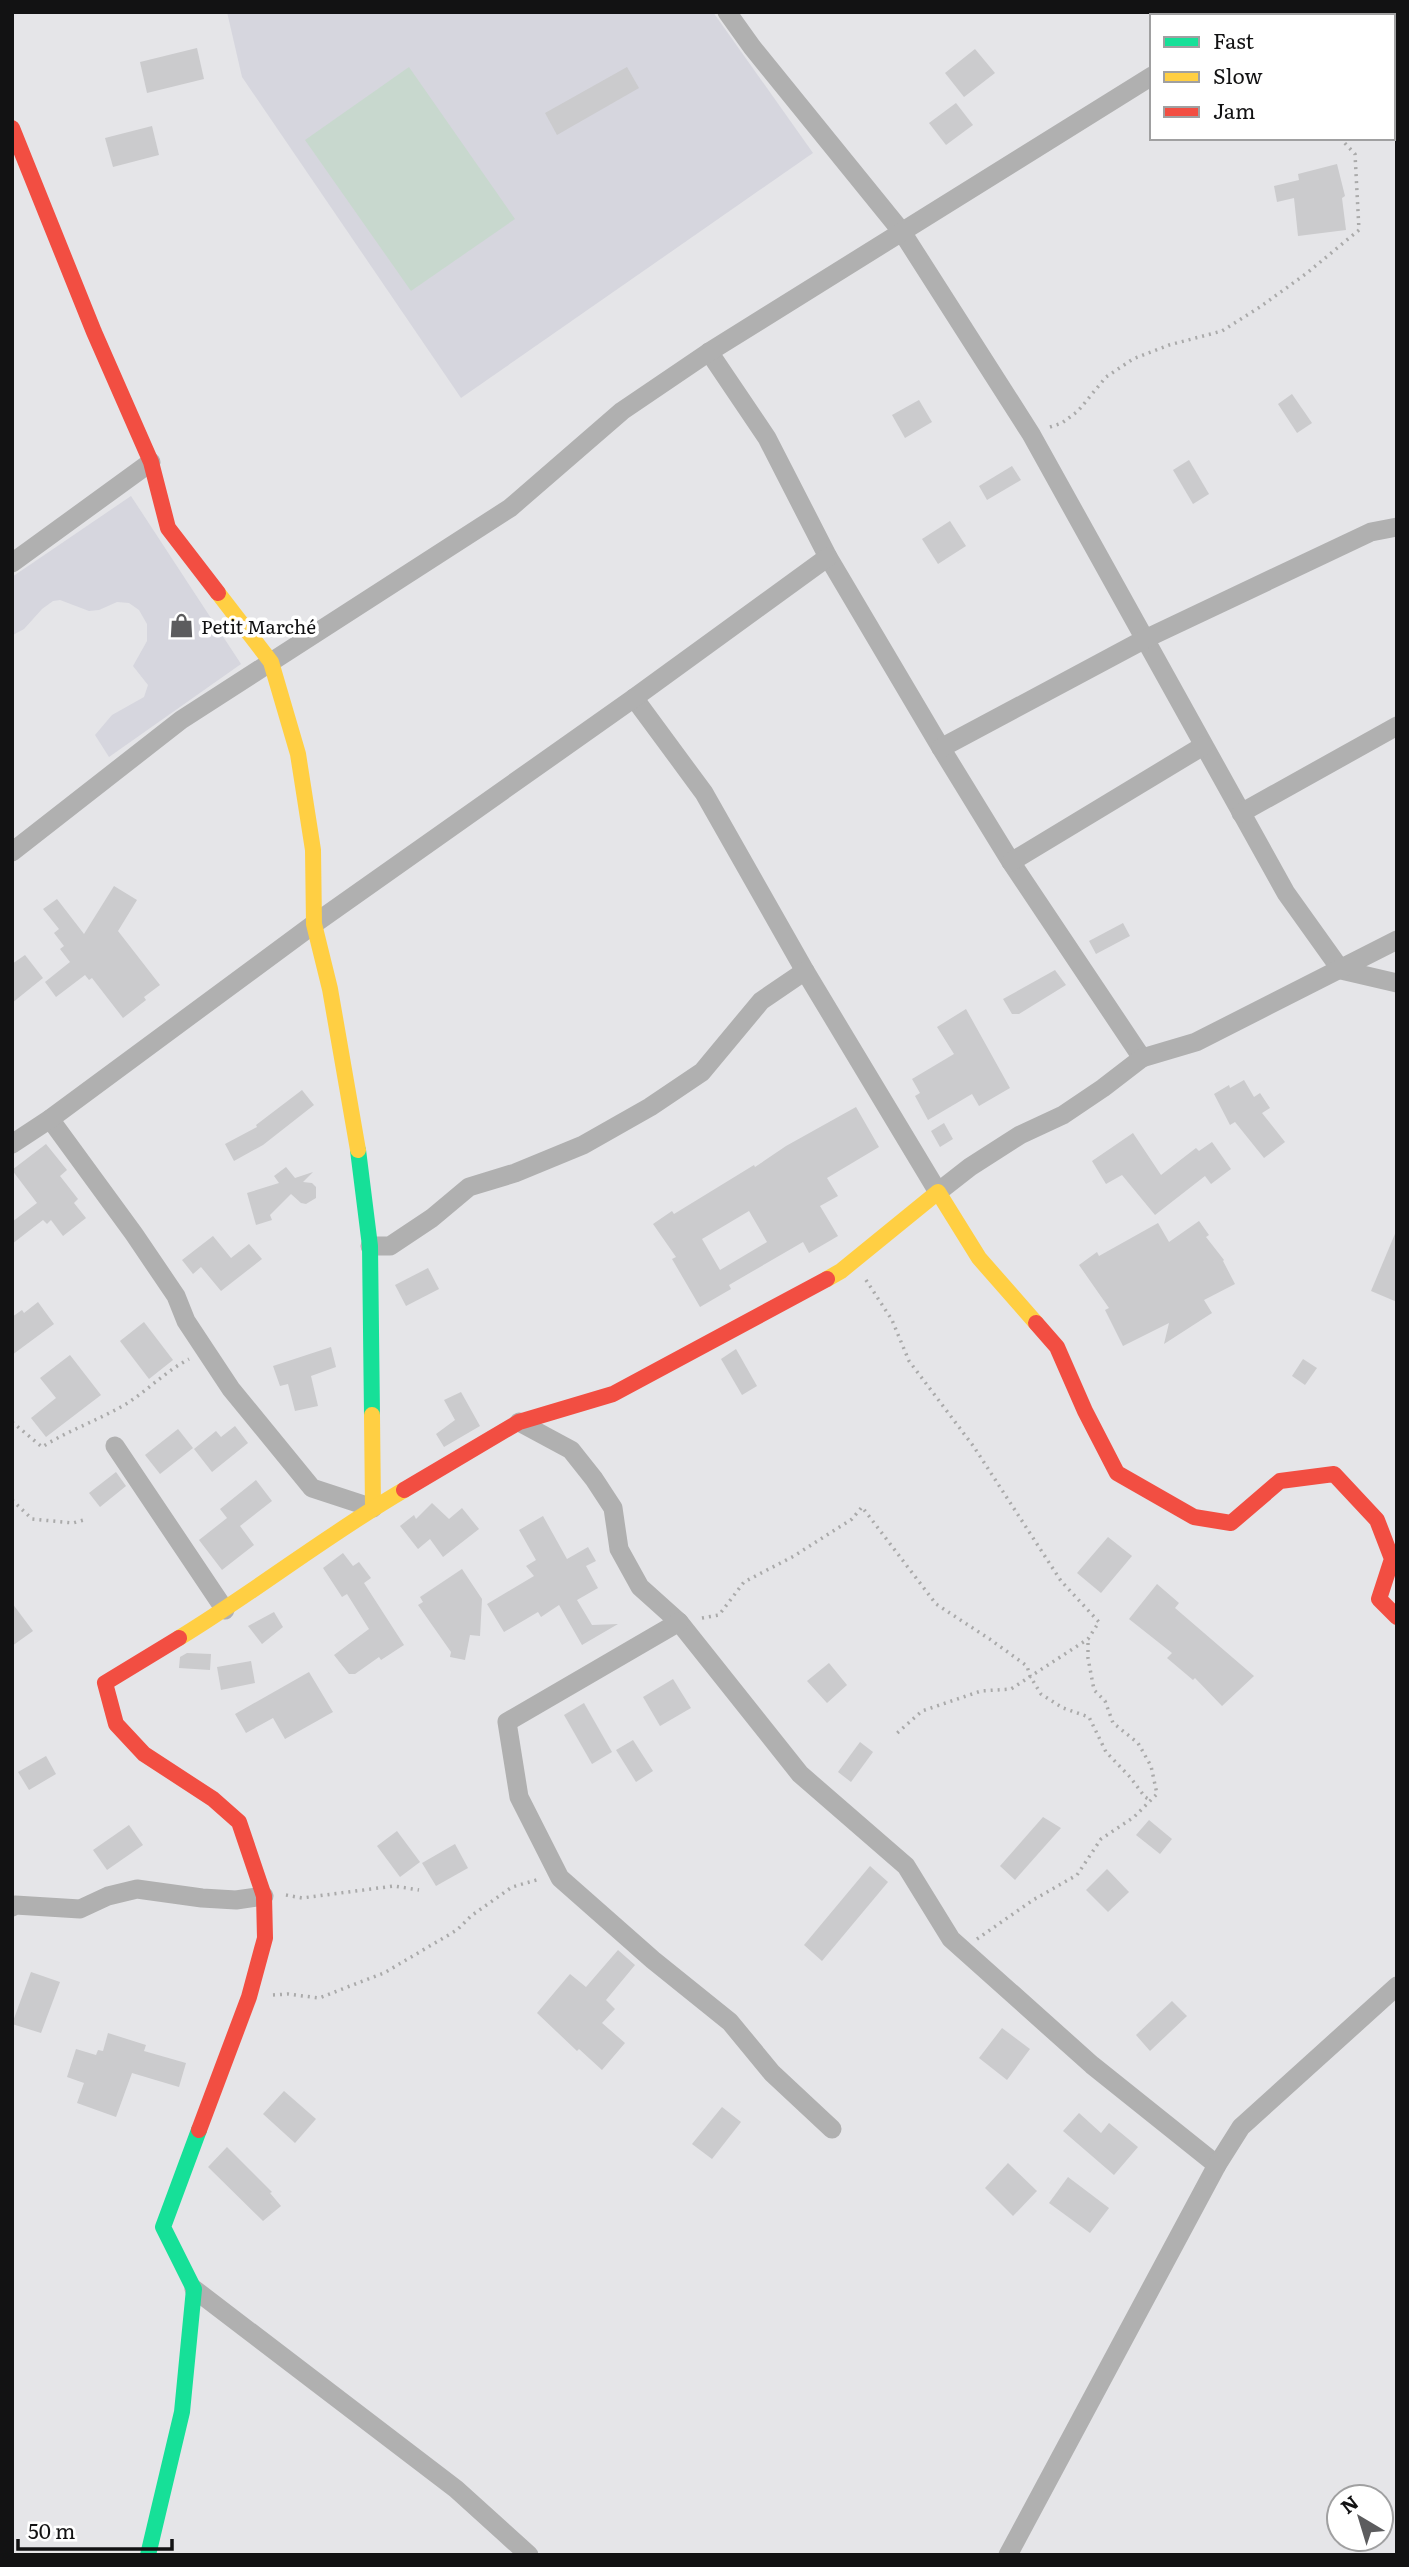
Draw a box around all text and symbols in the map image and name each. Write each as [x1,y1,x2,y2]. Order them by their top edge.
legend [1150,14,1395,140]
text: Fast [1213,24,1254,55]
text: Slow [1213,59,1263,90]
text: Jam [1213,94,1255,125]
shop icon: Petit Marché [167,612,195,640]
place label: Petit Marché [201,612,316,640]
north arrow [1325,2483,1395,2553]
text: N [1334,2488,1364,2520]
scale bar [18,2508,172,2552]
text: 50 m [28,2514,75,2545]

